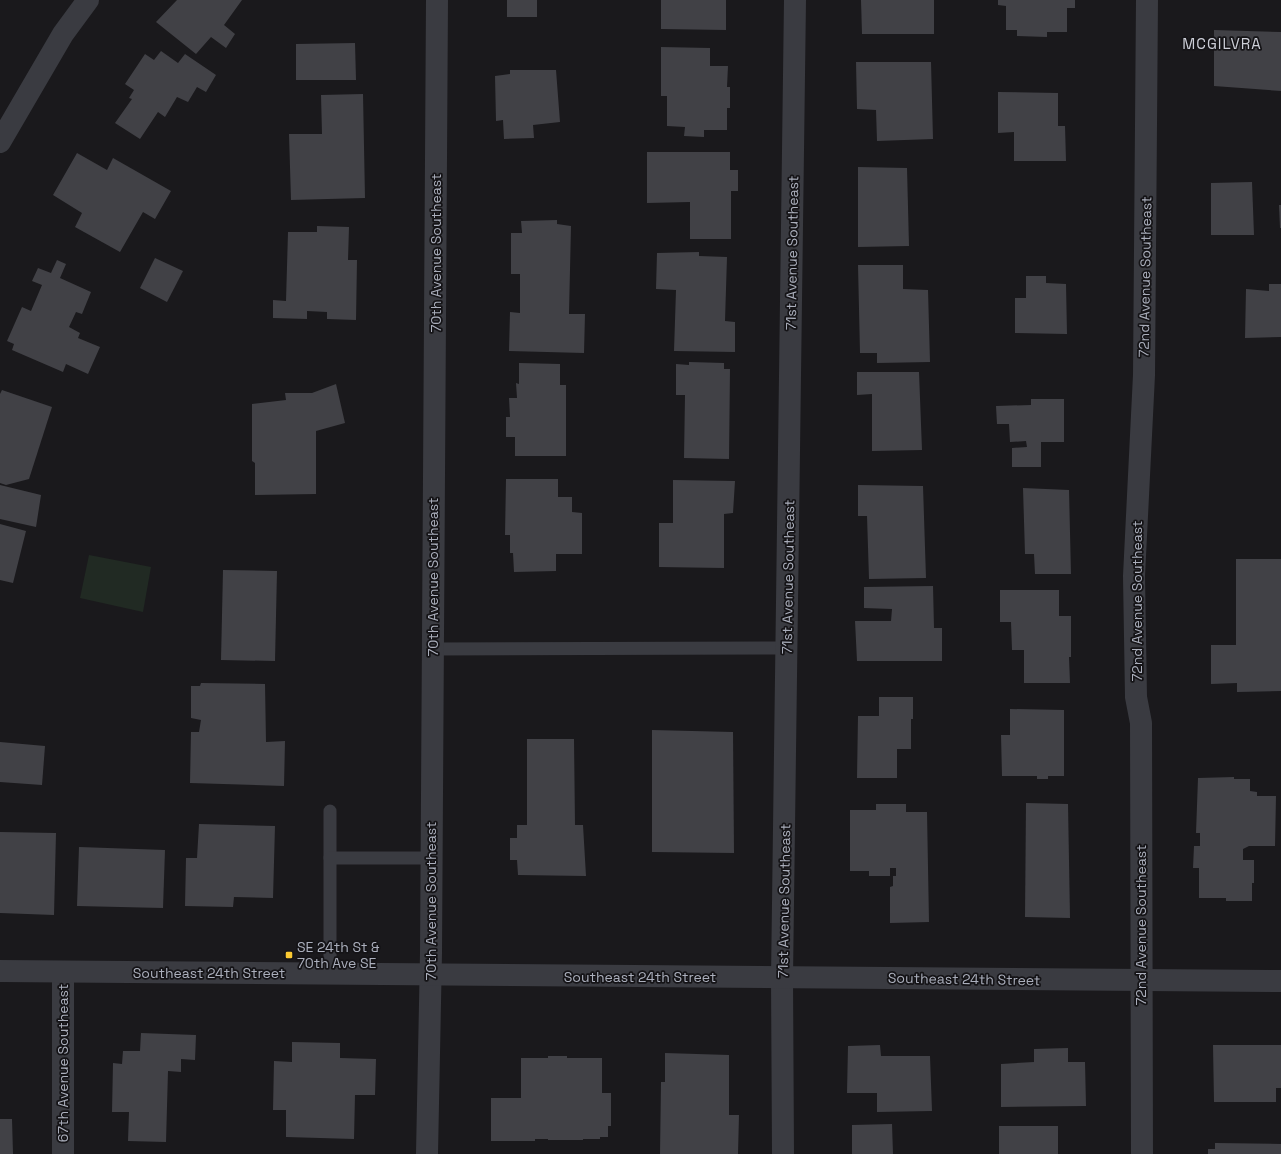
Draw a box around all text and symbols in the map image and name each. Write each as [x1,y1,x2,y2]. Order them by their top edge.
district label: MCGILVRA [1182,34,1262,53]
street label: 70th Avenue Southeast [427,174,445,333]
street label: 71st Avenue Southeast [782,176,802,330]
street label: 72nd Avenue Southeast [1135,196,1155,358]
street label: 70th Avenue Southeast [424,498,442,657]
street label: 71st Avenue Southeast [778,500,798,654]
street label: 72nd Avenue Southeast [1128,520,1146,682]
street label: 70th Avenue Southeast [422,822,440,981]
street label: 71st Avenue Southeast [774,824,794,978]
street label: 72nd Avenue Southeast [1132,844,1150,1006]
place label: SE 24th St & 70th Ave SE [297,938,380,972]
marker: SE 24th St & 70th Ave SE [284,950,294,960]
street label: Southeast 24th Street [133,964,285,982]
street label: Southeast 24th Street [564,968,716,986]
street label: Southeast 24th Street [888,969,1040,989]
street label: 67th Avenue Southeast [54,984,72,1142]

